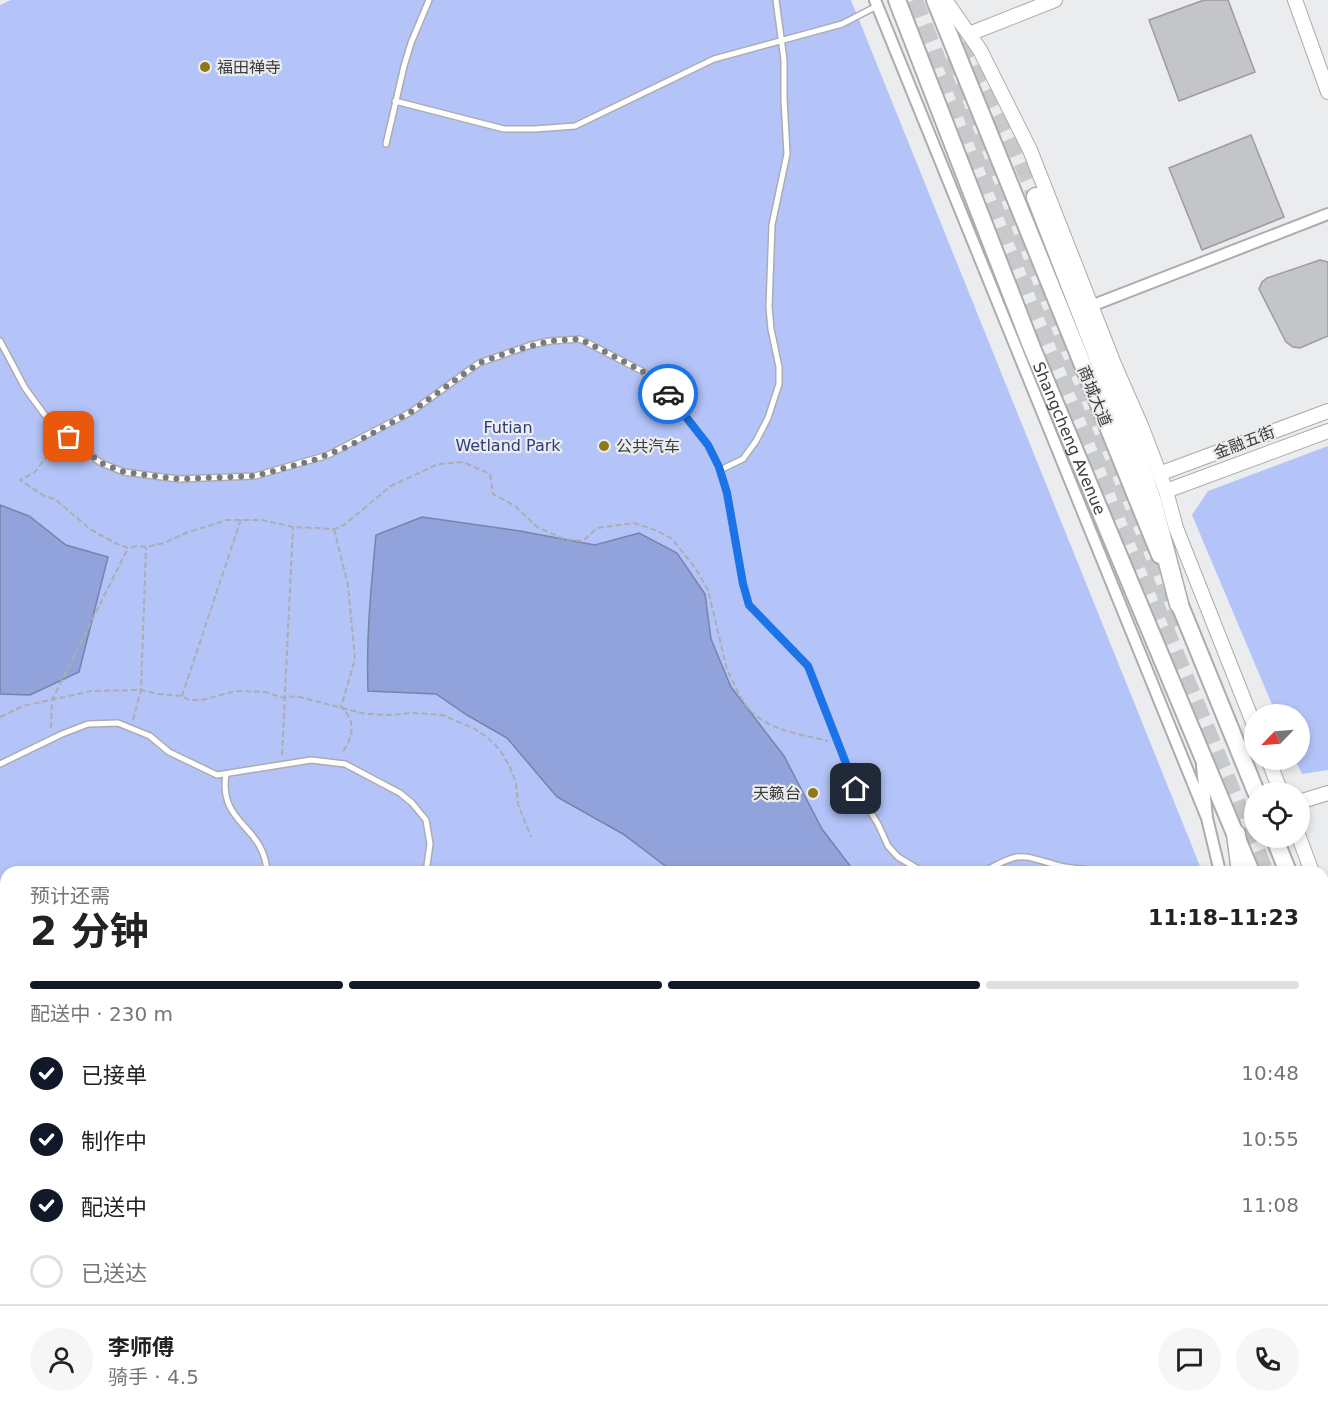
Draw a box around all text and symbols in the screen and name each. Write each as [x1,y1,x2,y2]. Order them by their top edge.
place label: 福田禅寺 [217,58,281,77]
marker: 福田禅寺 [198,60,212,74]
street label: Shangcheng Avenue [1029,359,1110,518]
street label: 商城大道 [1074,363,1115,429]
courier [638,364,698,424]
icon: car [652,378,685,411]
pin [43,411,94,462]
park label: Futian Wetland Park [455,418,561,455]
icon: bag [52,420,85,453]
street label: 金融五街 [1211,422,1277,463]
place label: 公共汽车 [616,437,680,456]
marker: 公共汽车 [597,439,611,453]
north arrow [1244,704,1310,770]
map controls [1244,704,1310,848]
pin [830,763,881,814]
icon: home [839,772,872,805]
button: locate [1244,782,1310,848]
place label: 天籁台 [753,784,801,803]
marker: 天籁台 [806,786,820,800]
text: 预计还需 [30,884,110,908]
text: 11:18–11:23 [1148,905,1299,930]
text: 2 分钟 [30,909,149,954]
text: 配送中 · 230 m [30,1002,173,1026]
icon: check [30,1057,63,1090]
text: 10:48 [1241,1061,1299,1085]
text: 已接单 [81,1063,147,1088]
icon: check [30,1123,63,1156]
text: 10:55 [1241,1127,1299,1151]
text: 制作中 [81,1129,147,1154]
icon: check [30,1189,63,1222]
text: 11:08 [1241,1193,1299,1217]
text: 配送中 [81,1195,147,1220]
text: 已送达 [81,1261,147,1286]
button: person [30,1328,93,1391]
button: chat [1158,1328,1221,1391]
button: phone [1236,1328,1299,1391]
text: 李师傅 [108,1335,174,1360]
text: 骑手 · 4.5 [108,1365,199,1389]

